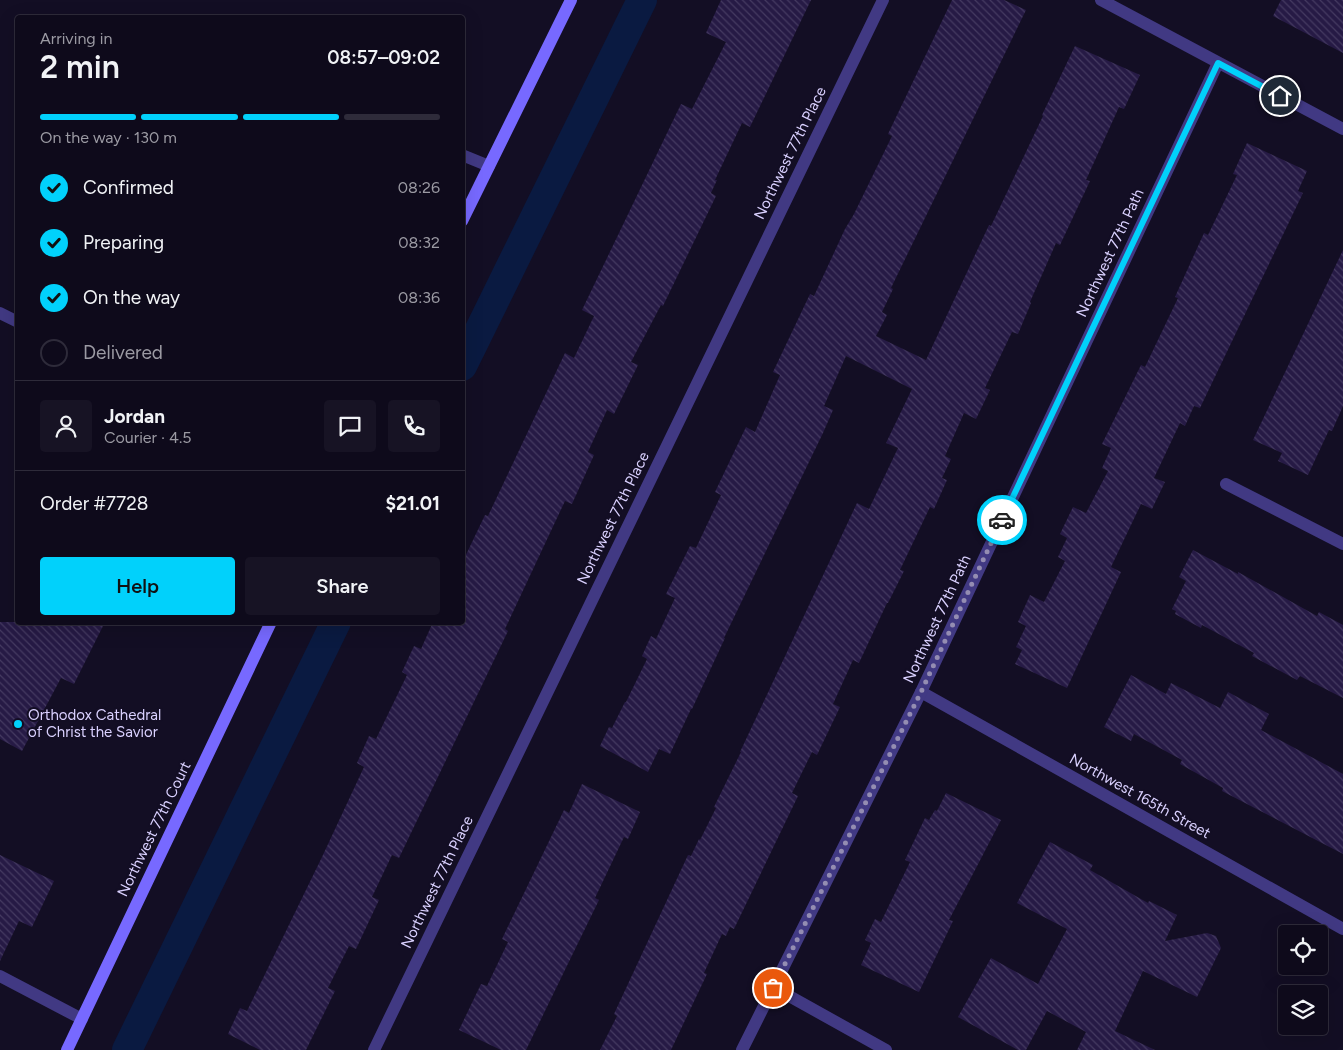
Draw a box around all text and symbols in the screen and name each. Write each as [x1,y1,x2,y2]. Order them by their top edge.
text: Arriving in [40,29,112,48]
text: 08:57–09:02 [327,46,440,69]
text: 2 min [40,48,120,86]
pin [1259,75,1301,117]
icon: home [1266,82,1294,110]
street label: Northwest 77th Place [750,84,830,222]
text: On the way · 130 m [40,128,177,147]
icon: check [40,174,68,202]
text: Confirmed [83,176,174,199]
text: 08:26 [398,178,440,197]
street label: Northwest 77th Path [1072,186,1148,320]
icon: check [40,229,68,257]
text: Preparing [83,231,164,254]
text: 08:32 [398,233,440,252]
icon: check [40,284,68,312]
text: On the way [83,286,180,309]
text: 08:36 [398,288,440,307]
text: Delivered [83,341,163,364]
button: person [40,400,92,452]
button: chat [324,400,376,452]
button: phone [388,400,440,452]
text: Jordan [104,405,165,428]
text: Courier · 4.5 [104,428,191,447]
street label: Northwest 77th Place [573,449,653,587]
text: Order #7728 [40,492,148,515]
text: $21.01 [385,492,440,515]
courier [977,495,1027,545]
icon: car [988,506,1016,534]
street label: Northwest 77th Path [899,552,975,686]
button: Help [40,557,235,615]
button: Share [245,557,440,615]
place label: Orthodox Cathedral of Christ the Savior [28,706,161,741]
marker: Orthodox Cathedral of Christ the Savior [12,718,24,730]
street label: Northwest 165th Street [1066,750,1214,842]
street label: Northwest 77th Court [113,758,195,899]
street label: Northwest 77th Place [397,813,477,951]
map controls [1278,925,1328,1035]
button: locate [1278,925,1328,975]
pin [752,967,794,1009]
icon: bag [759,974,787,1002]
button: layers [1278,985,1328,1035]

